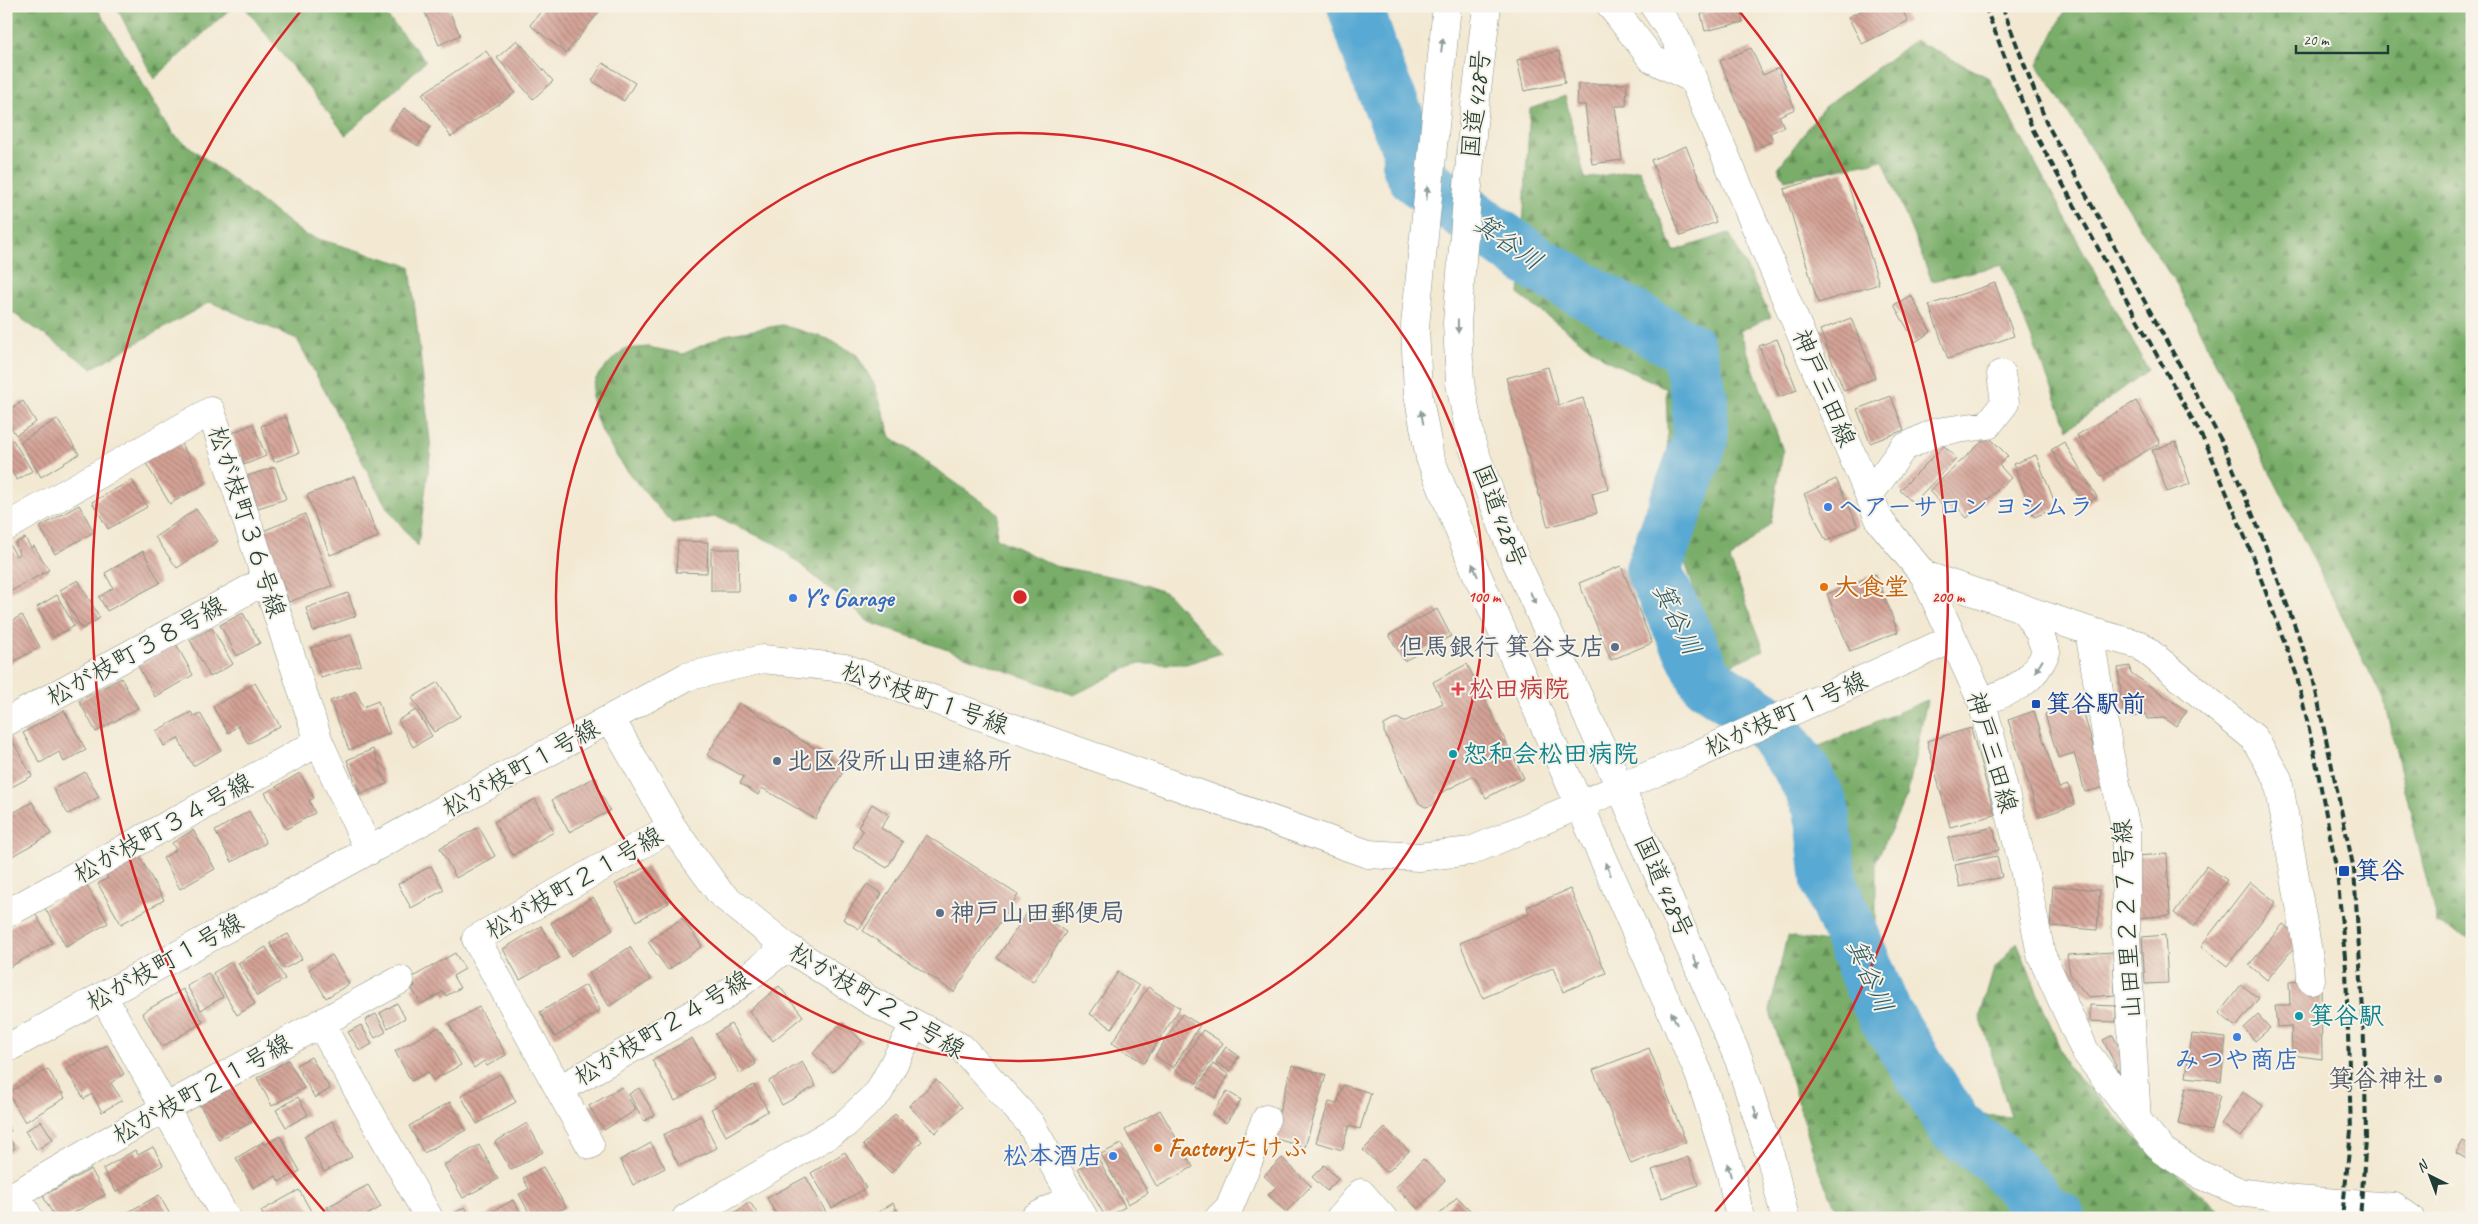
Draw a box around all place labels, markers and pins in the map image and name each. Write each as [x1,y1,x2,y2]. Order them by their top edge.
place label: ヘアーサロン ヨシムラ [1838,491,2094,523]
marker: ヘアーサロン ヨシムラ [1822,501,1834,513]
place label: 大食堂 [1834,571,1909,603]
marker: 大食堂 [1818,581,1830,593]
place label: Y's Garage [803,582,895,614]
centre of rings [1011,588,1029,606]
marker: Y's Garage [787,592,799,604]
place label: 但馬銀行 箕谷支店 [1399,631,1605,663]
marker: 但馬銀行 箕谷支店 [1609,641,1621,653]
place label: 松田病院 [1469,673,1569,705]
marker: 松田病院 [1451,682,1465,696]
place label: 箕谷駅前 [2046,688,2146,720]
marker: 箕谷駅前 [2030,698,2042,710]
place label: 恕和会松田病院 [1463,738,1638,770]
place label: 北区役所山田連絡所 [787,745,1012,777]
marker: 恕和会松田病院 [1447,748,1459,760]
marker: 北区役所山田連絡所 [771,755,783,767]
place label: 箕谷 [2355,855,2405,887]
marker: 箕谷 [2337,864,2351,878]
place label: 神戸山田郵便局 [950,897,1125,929]
marker: 神戸山田郵便局 [934,907,946,919]
place label: 箕谷駅 [2309,1000,2384,1032]
marker: 箕谷駅 [2293,1010,2305,1022]
marker: みつや商店 [2231,1031,2243,1043]
place label: みつや商店 [2174,1044,2300,1076]
place label: 箕谷神社 [2328,1063,2428,1095]
marker: 箕谷神社 [2432,1073,2444,1085]
place label: Factoryたけふ [1168,1132,1308,1164]
place label: 松本酒店 [1003,1140,1103,1172]
marker: Factoryたけふ [1152,1142,1164,1154]
marker: 松本酒店 [1107,1150,1119,1162]

